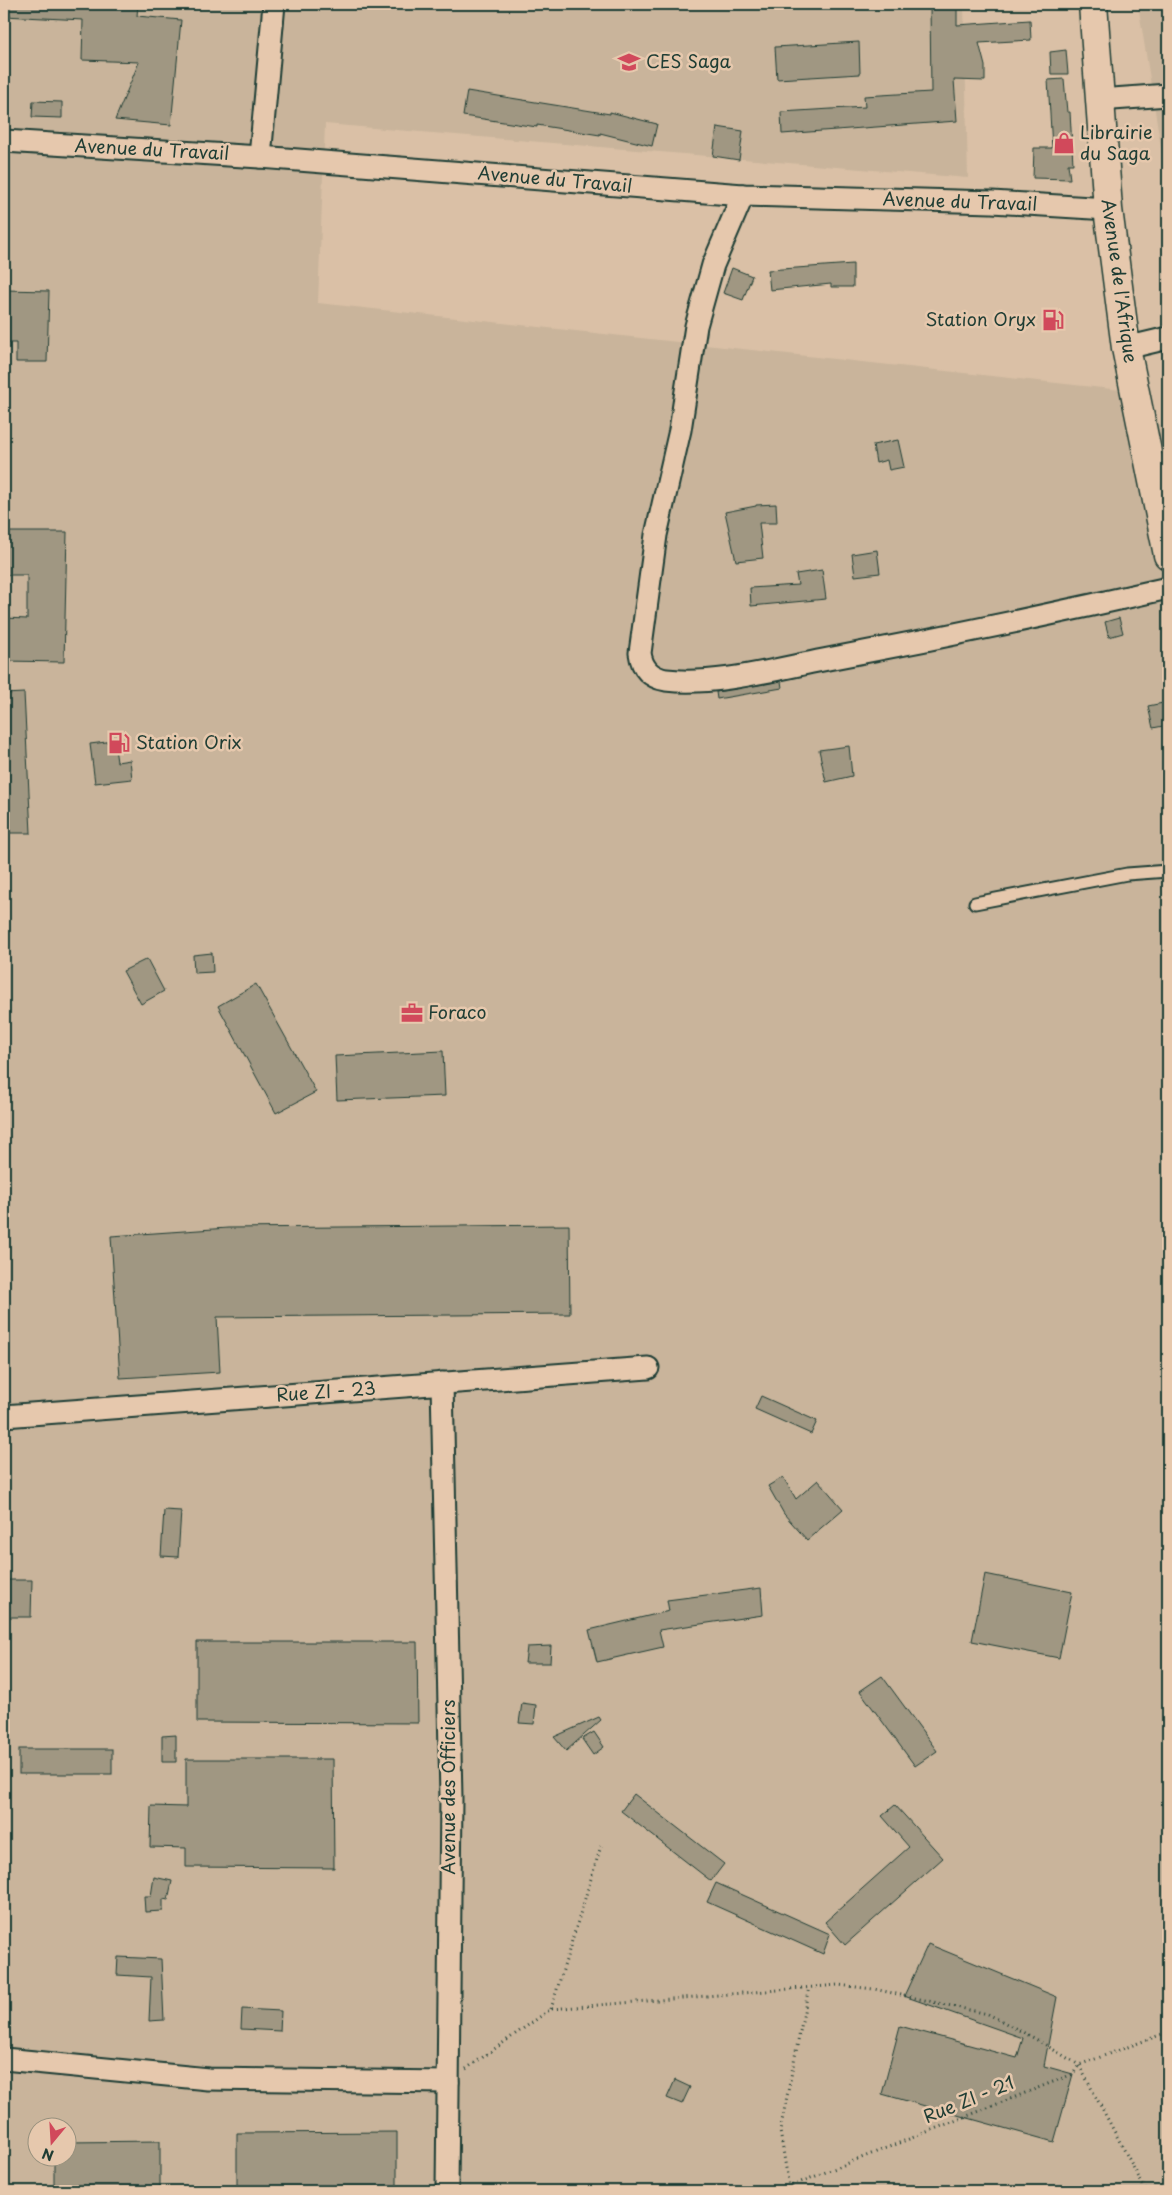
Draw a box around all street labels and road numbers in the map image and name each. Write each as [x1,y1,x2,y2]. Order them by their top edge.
street label: Avenue du Travail [74,131,230,166]
street label: Avenue du Travail [477,158,633,199]
street label: Avenue du Travail [882,184,1038,217]
street label: Avenue de l'Afrique [1096,197,1145,365]
street label: Rue ZI - 23 [275,1374,377,1407]
street label: Avenue des Officiers [434,1699,461,1875]
street label: Rue ZI - 21 [919,2068,1018,2129]

